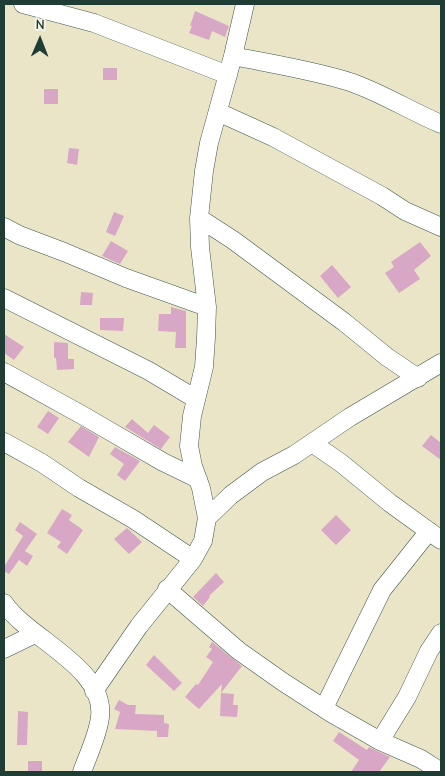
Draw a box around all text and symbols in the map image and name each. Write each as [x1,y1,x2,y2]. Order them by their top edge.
north arrow [15,15,65,65]
text: N [36,16,45,33]

